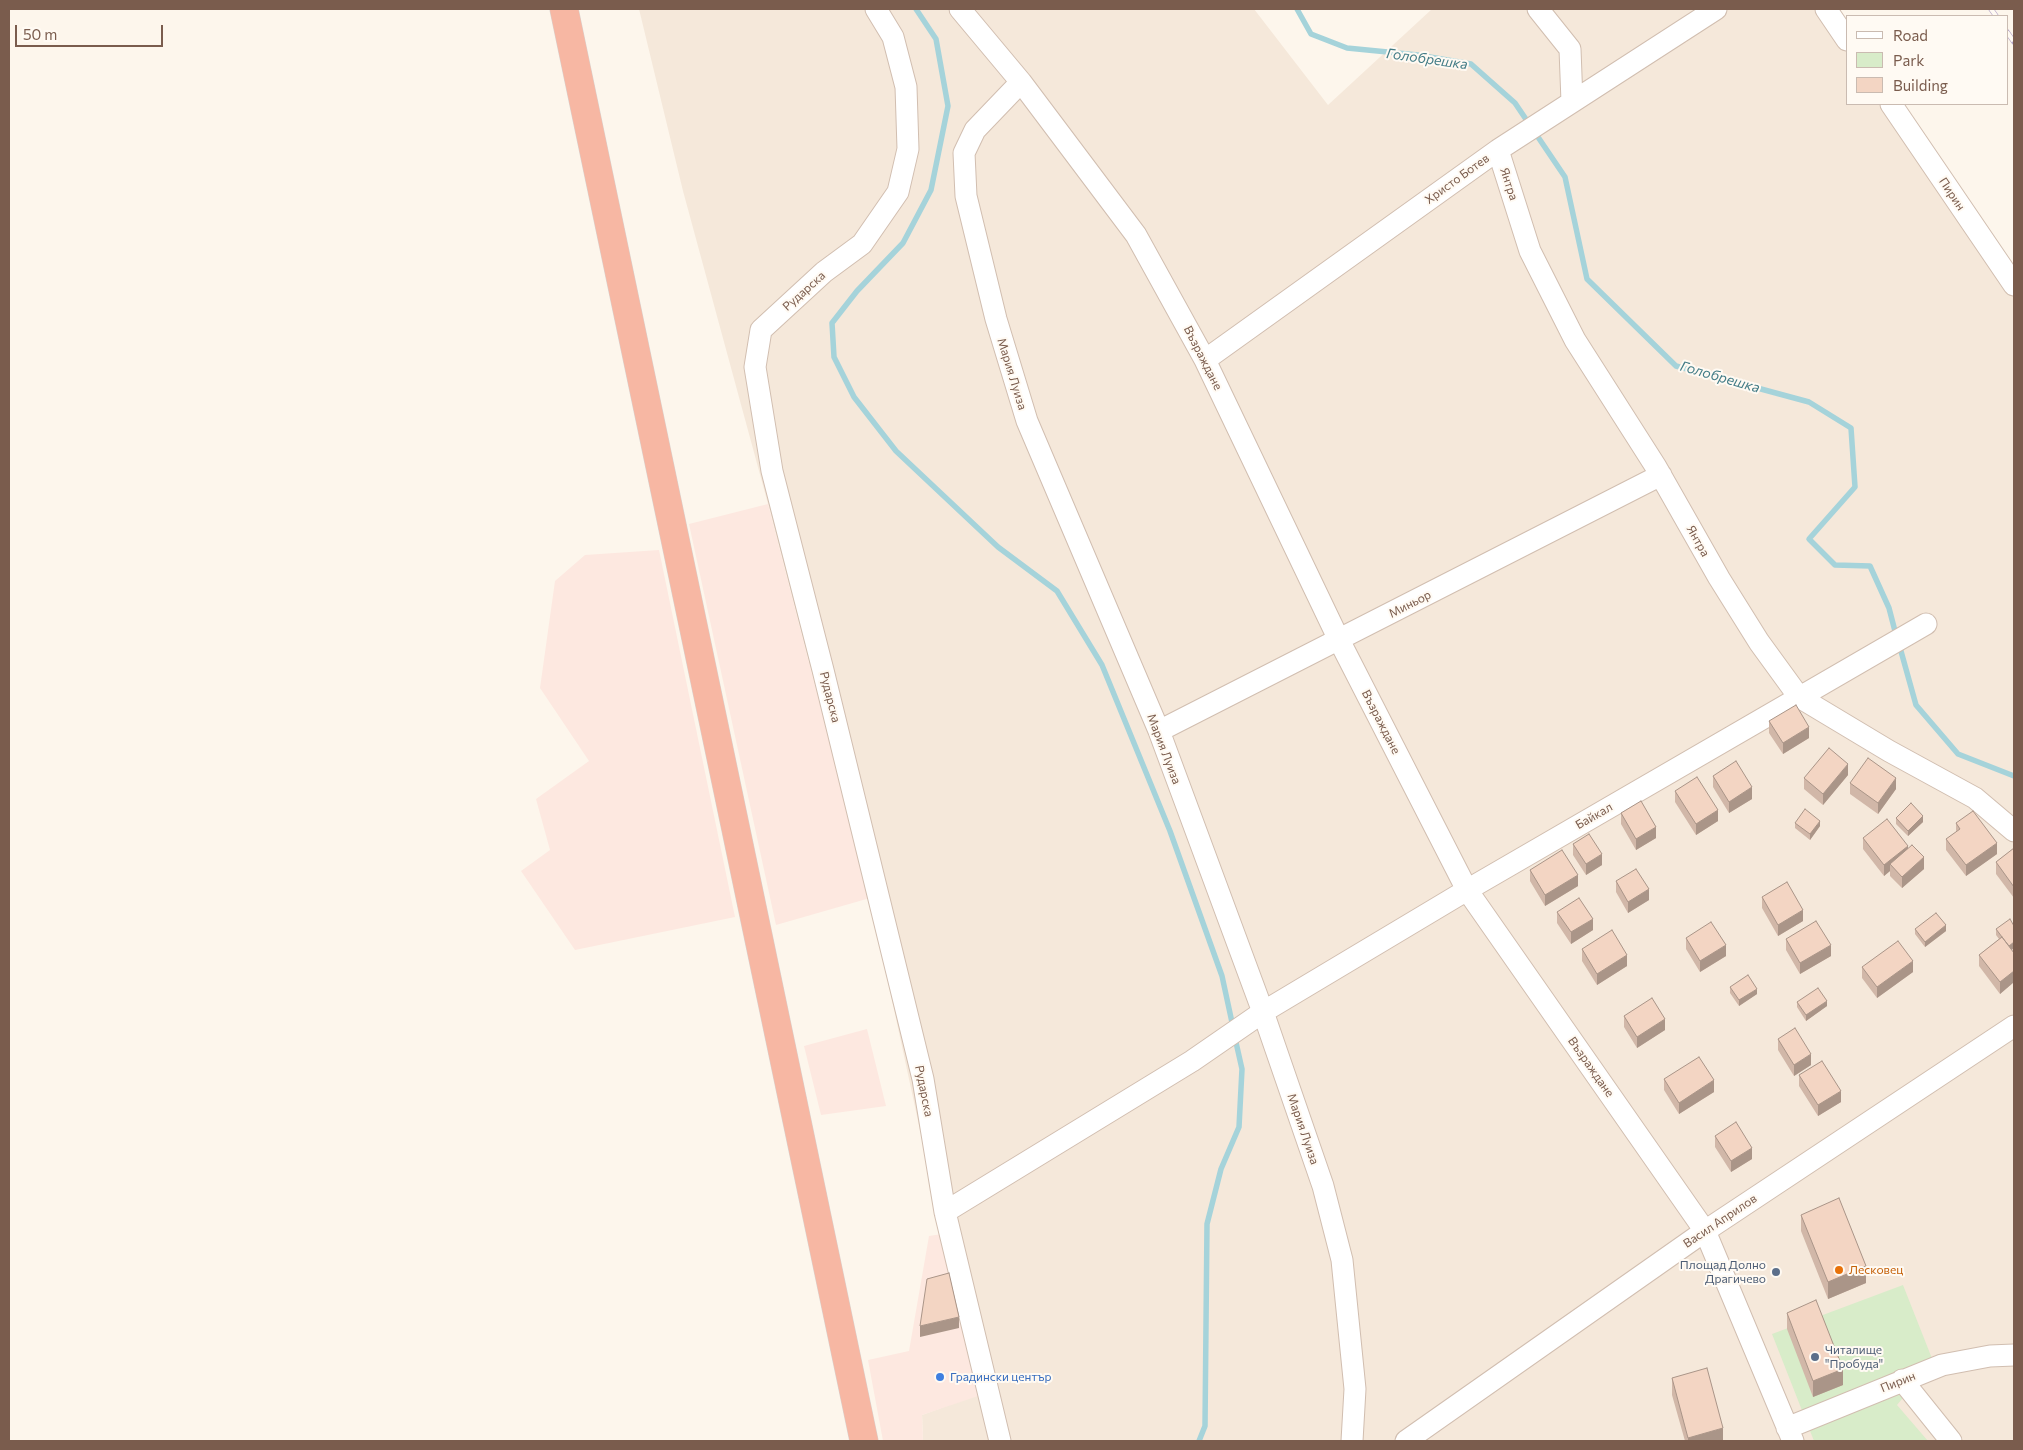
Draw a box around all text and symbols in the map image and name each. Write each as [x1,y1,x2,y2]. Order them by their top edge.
scale bar [18,15,165,47]
legend [1846,15,2008,105]
text: 50 m [23,25,57,43]
text: Road [1893,26,1928,44]
water label: Голобрешка [1385,45,1469,73]
text: Park [1893,51,1924,69]
text: Building [1893,76,1948,94]
street label: Христо Ботев [1422,151,1492,207]
street label: Янтра [1497,166,1521,202]
street label: Пирин [1936,175,1968,213]
street label: Рударска [780,268,828,314]
street label: Възраждане [1181,323,1225,393]
street label: Мария Луиза [994,336,1030,412]
water label: Голобрешка [1678,358,1762,396]
street label: Янтра [1684,523,1712,559]
street label: Миньор [1386,587,1434,621]
street label: Рударска [817,670,843,724]
street label: Възраждане [1359,687,1403,757]
street label: Мария Луиза [1144,712,1184,786]
street label: Байкал [1573,800,1615,832]
street label: Възраждане [1565,1034,1617,1100]
street label: Рударска [912,1064,936,1118]
street label: Мария Луиза [1284,1092,1322,1166]
street label: Васил Априлов [1681,1191,1759,1251]
place label: Площад Долно Драгичево [1680,1258,1766,1286]
place label: Лесковец [1849,1263,1903,1277]
marker: Лесковец [1833,1264,1845,1276]
marker: Площад Долно Драгичево [1770,1266,1782,1278]
place label: Читалище "Пробуда" [1825,1343,1883,1371]
marker: Читалище "Пробуда" [1809,1351,1821,1363]
street label: Пирин [1878,1368,1918,1396]
place label: Градински център [950,1370,1052,1384]
marker: Градински център [934,1371,946,1383]

